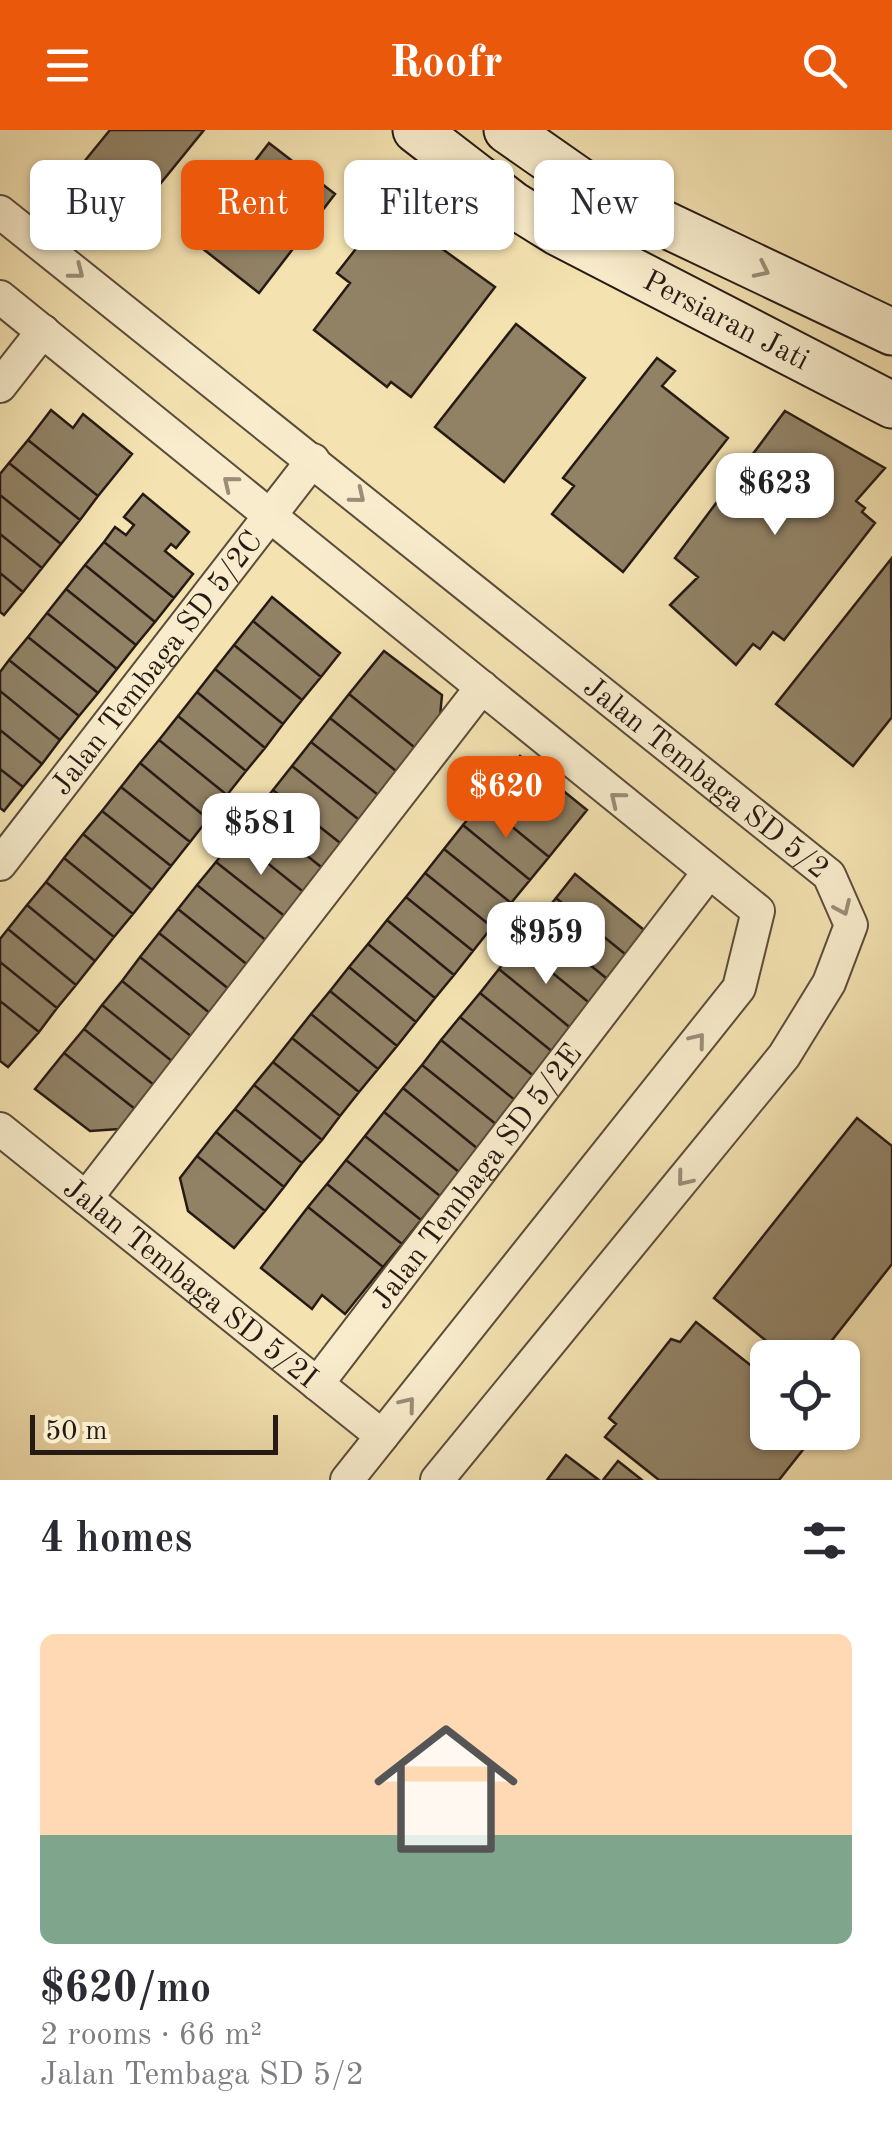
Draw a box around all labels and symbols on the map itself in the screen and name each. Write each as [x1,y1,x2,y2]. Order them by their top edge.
one-way arrow [752,258,770,277]
one-way arrow [65,260,83,278]
street label: Persiaran Jati [638,266,813,376]
pin: $623 [716,453,834,538]
one-way arrow [224,477,242,495]
one-way arrow [347,484,365,502]
street label: Jalan Tembaga SD 5/2C [47,526,269,801]
street label: Jalan Tembaga SD 5/2 [577,672,834,885]
pin: $620 [447,756,565,841]
pin: $581 [202,793,320,878]
one-way arrow [610,793,628,811]
one-way arrow [831,898,851,916]
pin: $959 [487,902,605,987]
one-way arrow [686,1033,704,1051]
street label: Jalan Tembaga SD 5/2E [367,1039,588,1315]
one-way arrow [678,1167,696,1185]
street label: Jalan Tembaga SD 5/2I [57,1173,322,1395]
one-way arrow [396,1397,414,1415]
scale bar [30,1410,278,1454]

